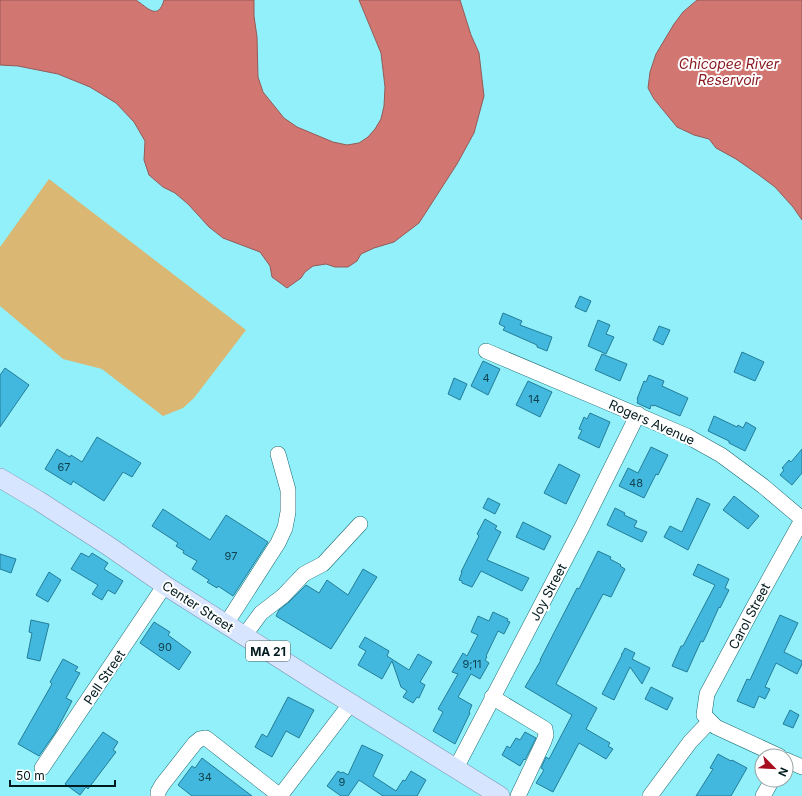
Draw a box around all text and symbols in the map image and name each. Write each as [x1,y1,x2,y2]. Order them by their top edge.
water label: Chicopee River Reservoir [679,55,780,88]
house number: 4 [482,371,490,385]
house number: 14 [528,392,540,406]
street label: Rogers Avenue [606,396,698,448]
house number: 67 [57,460,71,474]
house number: 48 [629,476,643,490]
house number: 97 [225,549,237,563]
street label: Joy Street [526,561,570,623]
street label: Center Street [159,577,237,635]
street label: Carol Street [725,580,773,652]
house number: 90 [158,640,172,654]
road number: MA 21 [246,641,290,661]
street label: Pell Street [80,647,128,707]
house number: 9;11 [462,657,482,671]
north arrow [754,748,794,788]
scale bar [10,762,115,788]
text: N [775,765,791,779]
text: 50 m [16,768,45,783]
house number: 34 [198,770,212,784]
house number: 9 [339,775,346,789]

